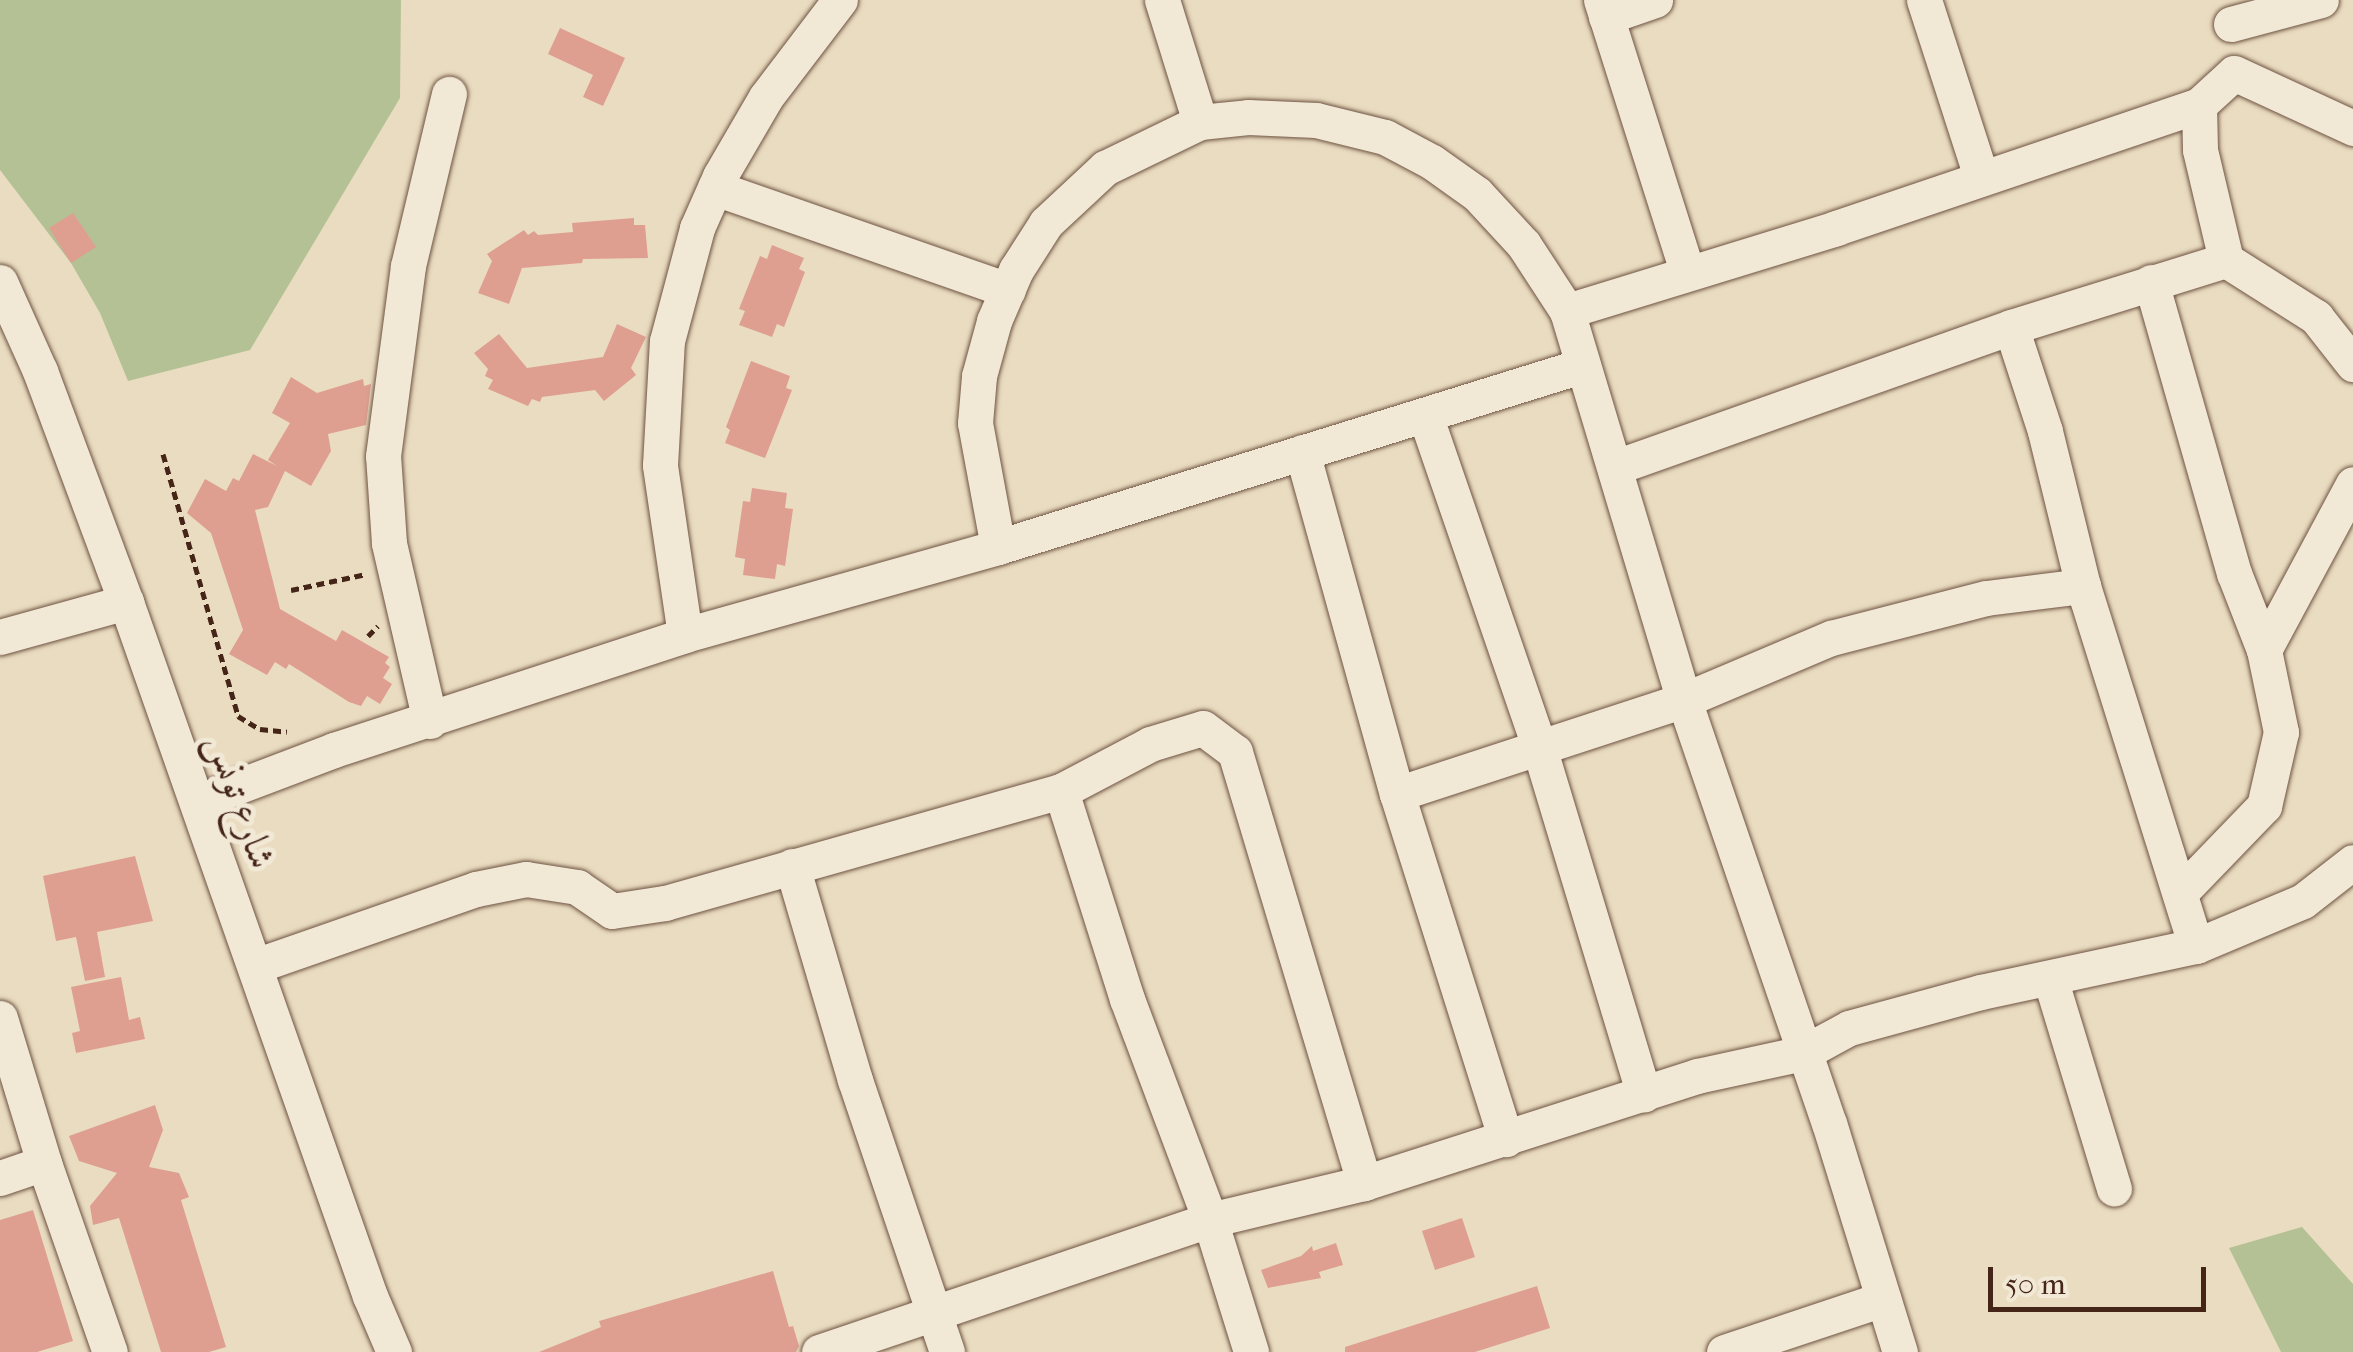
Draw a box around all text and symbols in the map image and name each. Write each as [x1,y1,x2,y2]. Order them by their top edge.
street label: شارع تونس [197,728,285,874]
scale bar [1993,1247,2210,1309]
text: 50 m [2005,1267,2066,1302]

